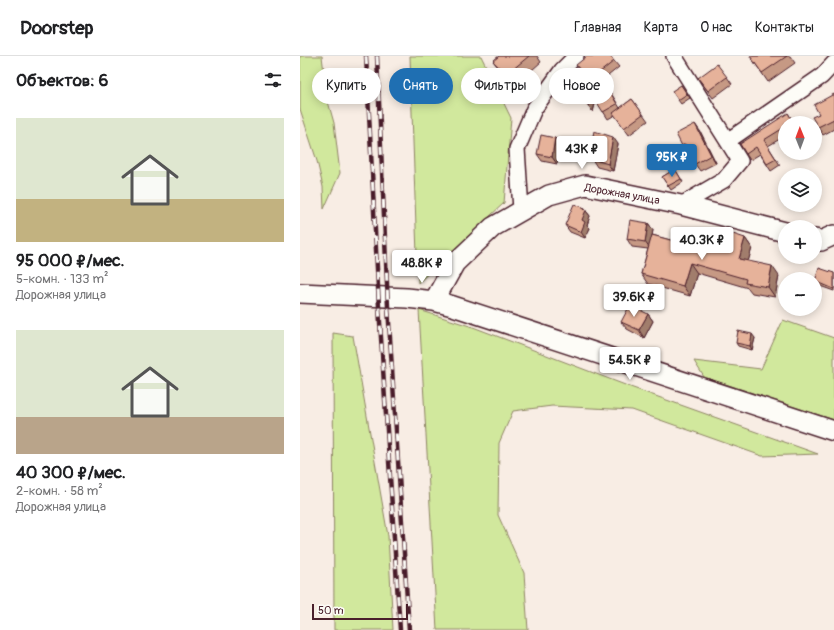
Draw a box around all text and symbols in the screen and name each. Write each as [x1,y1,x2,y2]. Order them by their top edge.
text: Doorstep [20,16,94,40]
text: Главная [574,19,621,36]
text: Карта [643,19,678,36]
text: О нас [700,19,733,36]
text: Контакты [755,19,814,36]
chip: Купить [312,68,381,104]
chip: Снять [389,68,453,104]
chip: Фильтры [461,68,541,104]
chip: Новое [549,68,614,104]
icon: filters [262,69,284,91]
text: Объектов: 6 [16,70,108,91]
north arrow [778,116,822,160]
map controls [778,116,822,316]
pin: 43K ₽ [554,136,610,170]
text: 43K ₽ [565,141,599,157]
icon: home [114,144,186,216]
pin: 95K ₽ [644,144,700,178]
text: 95K ₽ [656,149,688,165]
button: layers [778,168,822,212]
street label: Дорожная улица [582,181,661,207]
button: + [778,220,822,264]
pin: 40.3K ₽ [665,227,739,261]
text: 40.3K ₽ [680,232,724,248]
text: 95 000 ₽/мес. [16,250,124,271]
pin: 48.8K ₽ [385,250,459,284]
text: 48.8K ₽ [401,255,443,271]
text: 5-комн. · 133 m² [16,271,108,287]
button: − [778,272,822,316]
pin: 39.6K ₽ [597,284,671,318]
text: Дорожная улица [16,287,106,303]
text: 39.6K ₽ [613,289,655,305]
pin: 54.5K ₽ [593,347,667,381]
text: 54.5K ₽ [609,352,651,368]
icon: home [114,356,186,428]
text: 40 300 ₽/мес. [16,462,126,483]
text: 2-комн. · 58 m² [16,483,103,499]
text: Дорожная улица [16,499,106,515]
scale bar [312,602,408,621]
text: 50 m [318,604,344,617]

